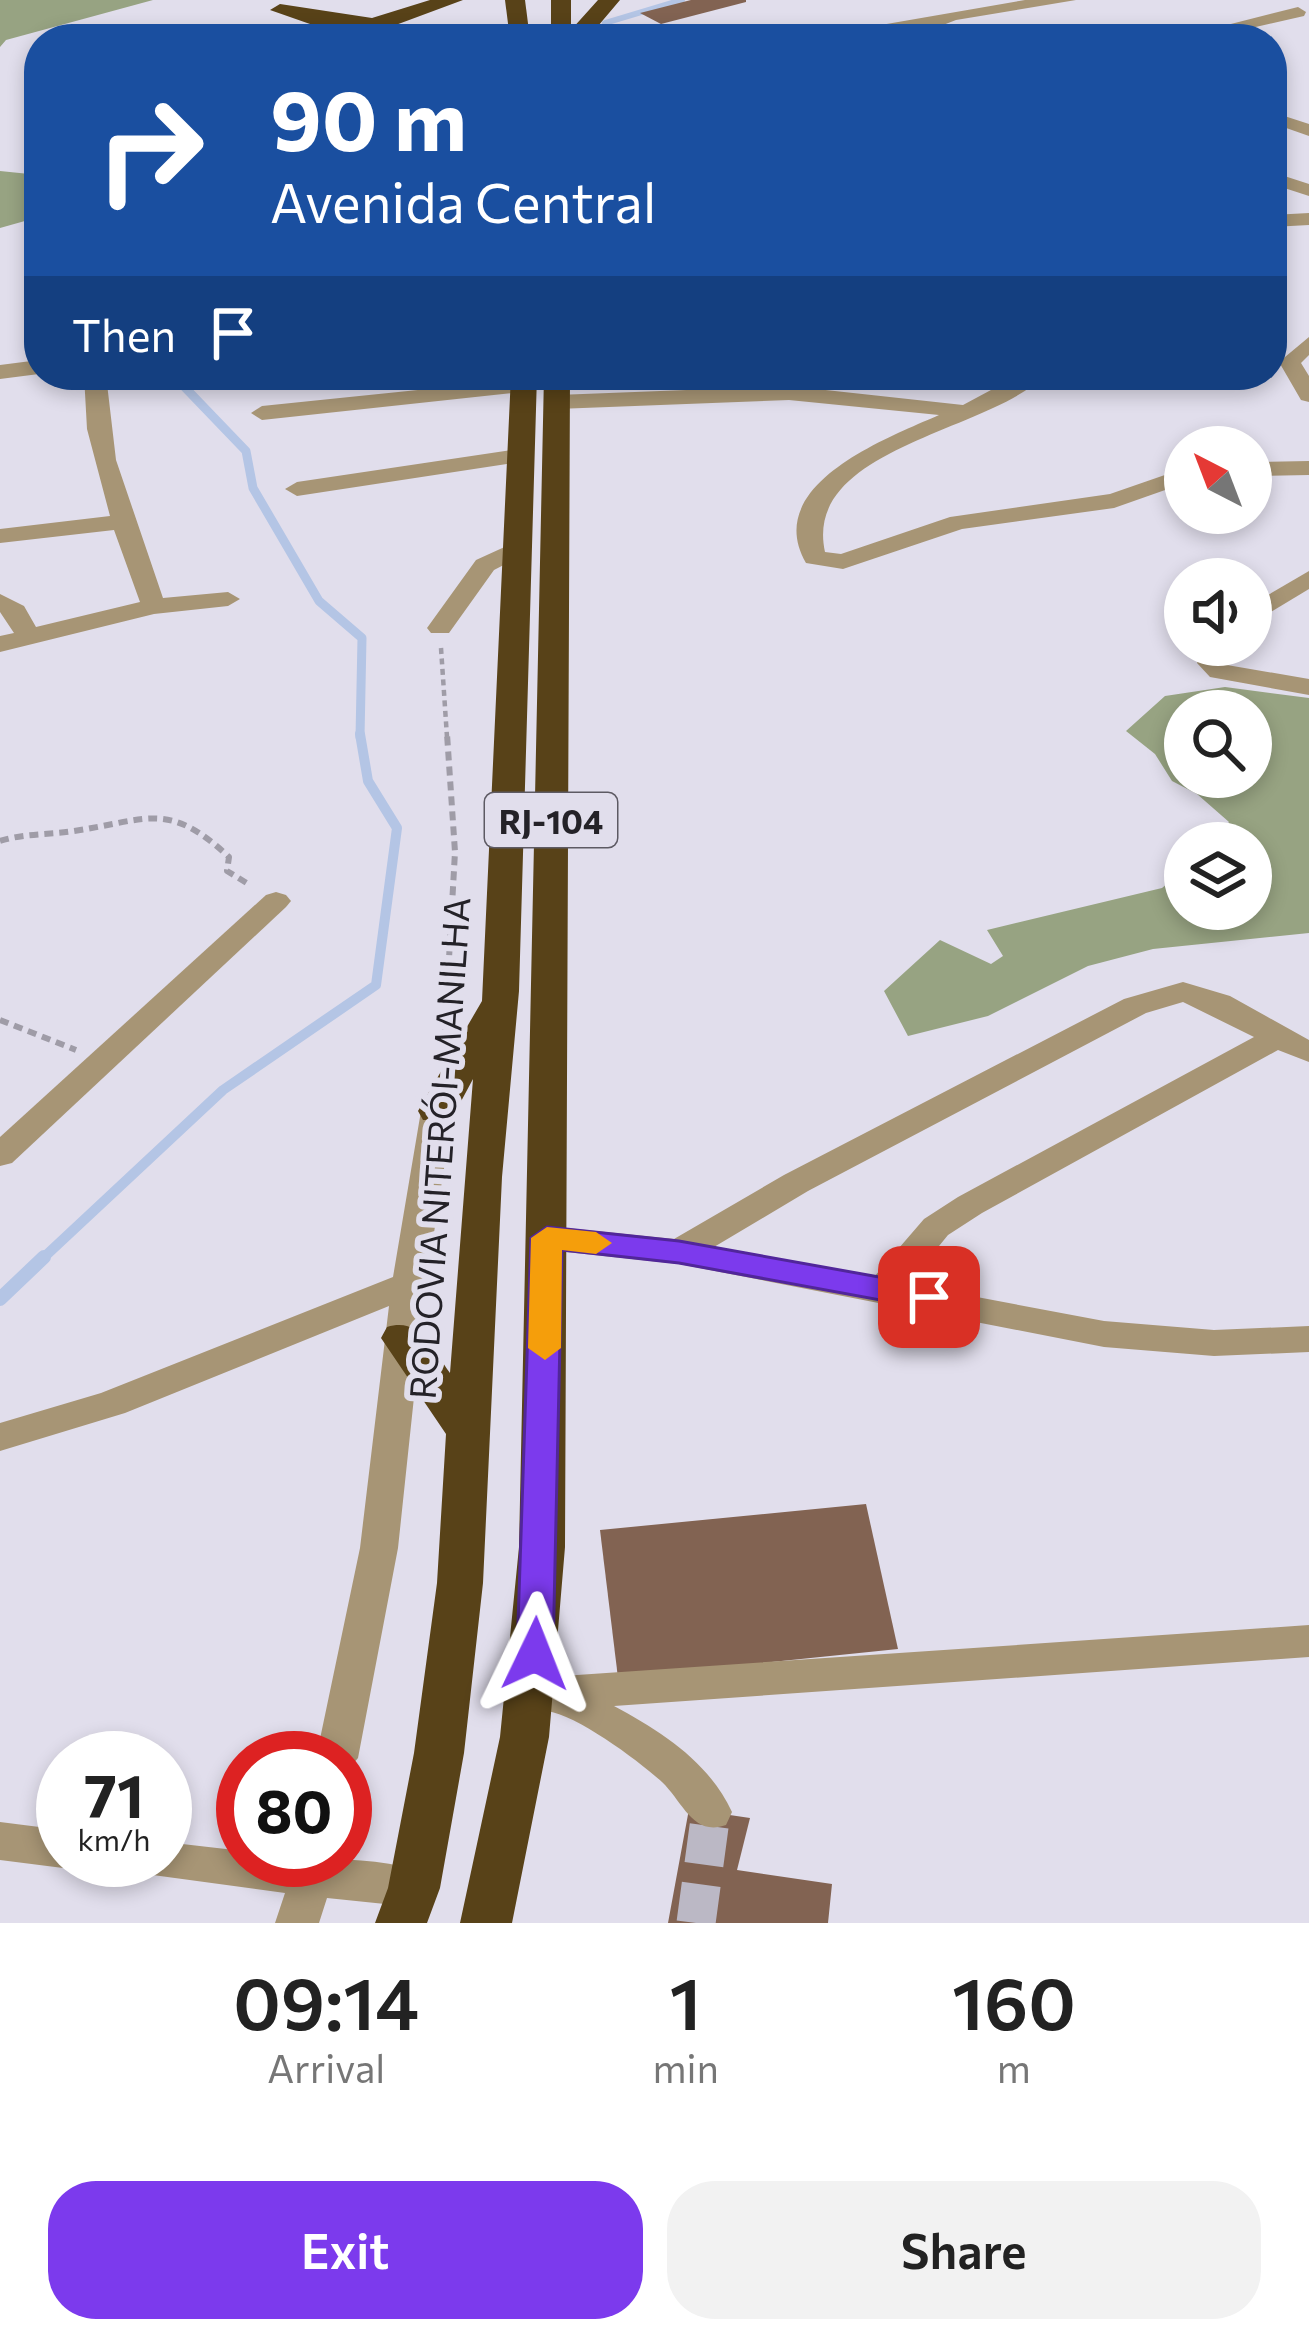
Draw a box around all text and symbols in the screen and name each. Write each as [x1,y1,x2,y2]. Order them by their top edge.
text: 90 m [270,66,467,168]
icon: right [72,72,228,228]
text: Avenida Central [270,168,657,234]
icon: arrive [200,300,266,366]
text: Then [72,306,176,361]
north arrow [1164,426,1272,534]
map controls [1164,426,1272,930]
button: sound [1164,558,1272,666]
button: search [1164,690,1272,798]
road number: RJ-104 [485,793,617,847]
button: layers [1164,822,1272,930]
street label: RODOVIA NITERÓI-MANILHA [398,895,478,1401]
pin [878,1246,980,1348]
icon: arrive [896,1264,962,1330]
position arrow [472,1591,598,1717]
speed limit sign: 80 [216,1731,372,1887]
text: 71 [84,1757,144,1830]
text: km/h [78,1820,150,1857]
text: 09:14 [233,1957,419,2045]
text: 1 [670,1957,702,2045]
text: 160 [952,1957,1076,2045]
text: Arrival [267,2043,385,2091]
text: min [652,2043,719,2091]
text: m [997,2043,1031,2091]
button: Exit [48,2181,643,2319]
button: Share [667,2181,1261,2319]

